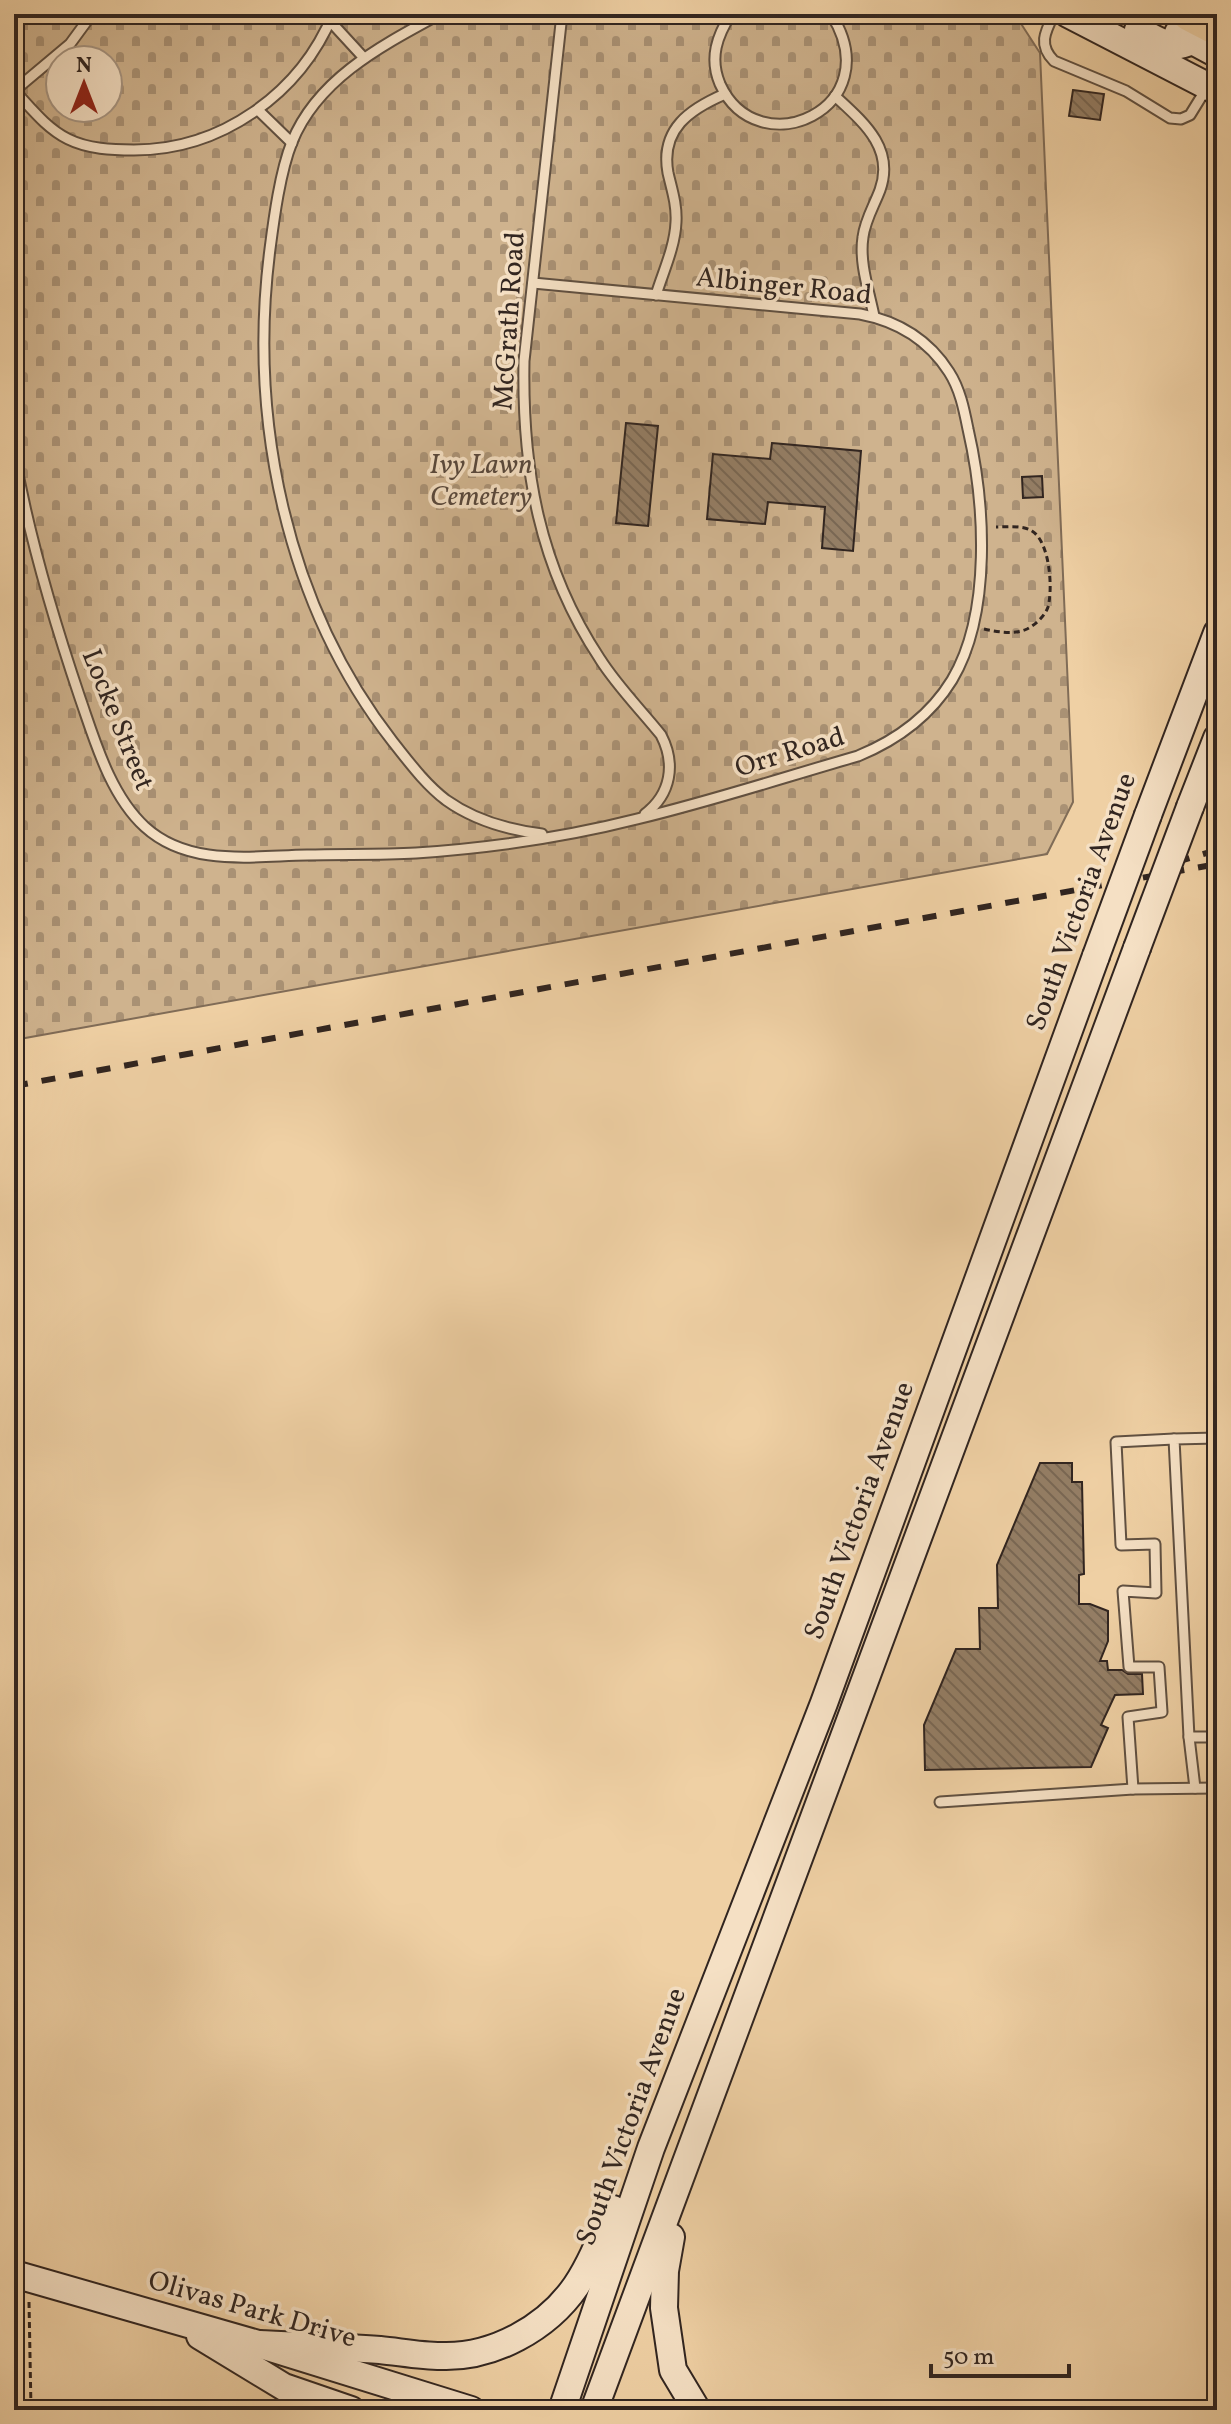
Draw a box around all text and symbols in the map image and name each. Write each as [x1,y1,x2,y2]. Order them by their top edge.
north arrow [44,44,124,124]
text: N [76,51,92,82]
street label: McGrath Road [484,230,536,412]
street label: Albinger Road [694,258,874,316]
park label: Ivy Lawn Cemetery [429,446,533,517]
street label: Locke Street [71,643,163,797]
street label: Orr Road [730,718,850,788]
street label: South Victoria Avenue [1017,768,1147,1036]
street label: South Victoria Avenue [795,1377,925,1645]
street label: South Victoria Avenue [567,1983,697,2251]
street label: Olivas Park Drive [143,2262,361,2358]
scale bar [931,2328,1069,2378]
text: 50 m [943,2341,995,2375]

